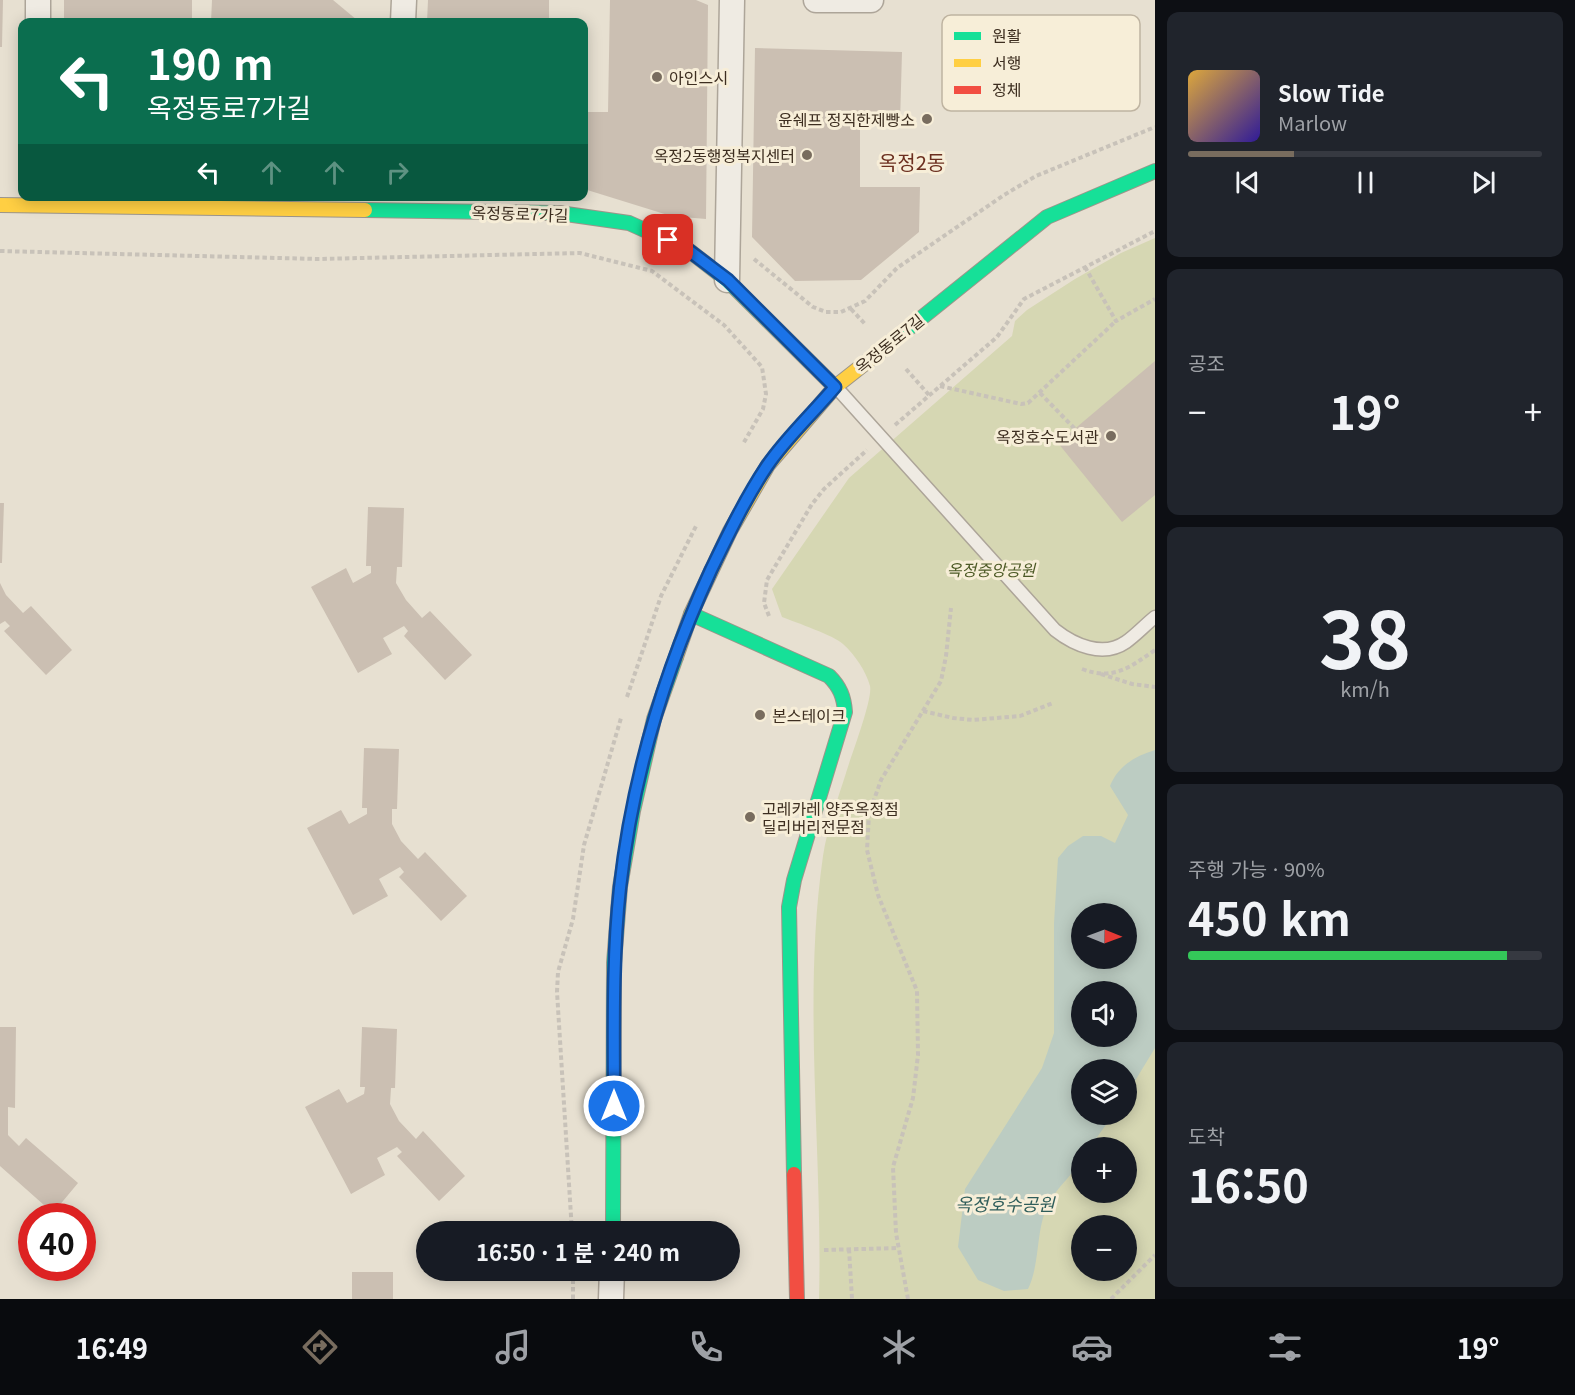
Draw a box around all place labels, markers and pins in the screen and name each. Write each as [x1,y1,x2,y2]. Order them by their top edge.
place label: 아인스시 [669,65,728,89]
marker: 아인스시 [650,70,664,84]
place label: 윤쉐프 정직한제빵소 [778,107,915,131]
marker: 윤쉐프 정직한제빵소 [920,112,934,126]
place label: 옥정2동행정복지센터 [654,143,795,167]
marker: 옥정2동행정복지센터 [800,148,814,162]
pin [642,214,693,265]
place label: 옥정호수도서관 [996,424,1099,448]
marker: 옥정호수도서관 [1104,429,1118,443]
place label: 본스테이크 [772,703,846,727]
marker: 본스테이크 [753,708,767,722]
place label: 고레카레 양주옥정점 딜리버리전문점 [762,796,899,838]
marker: 고레카레 양주옥정점 딜리버리전문점 [743,810,757,824]

